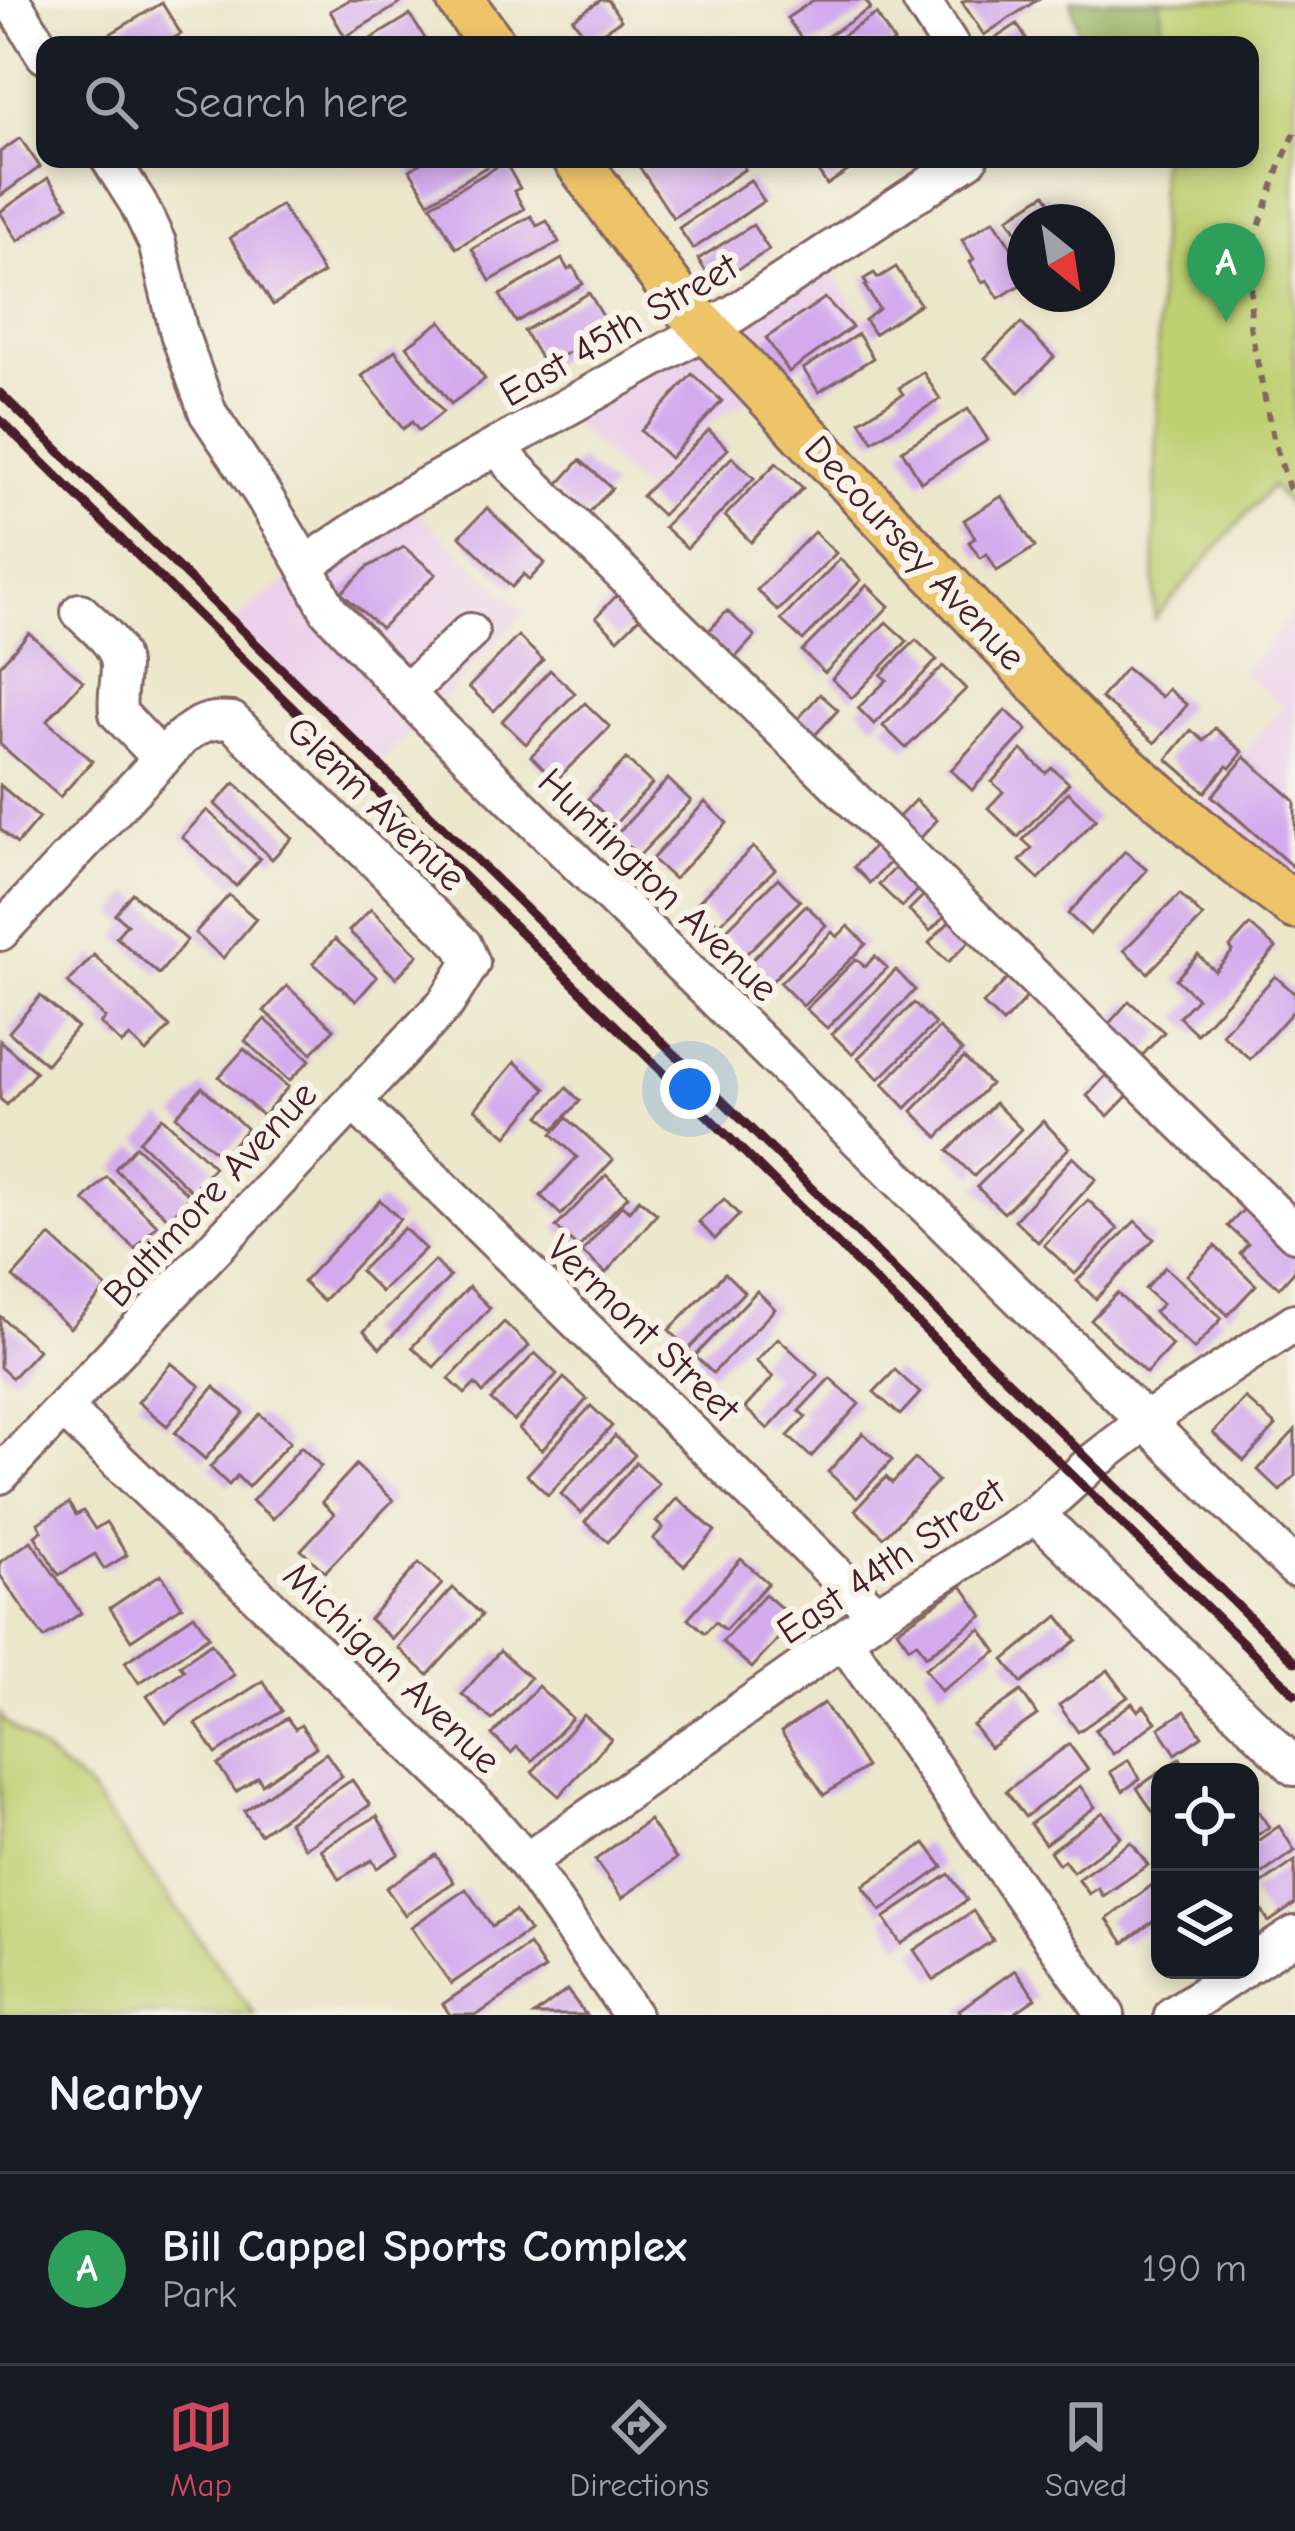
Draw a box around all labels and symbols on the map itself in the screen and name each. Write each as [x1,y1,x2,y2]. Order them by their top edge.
north arrow [1007,204,1115,312]
pin: A [1187,223,1265,322]
street label: East 45th Street [492,243,747,416]
street label: Decoursey Avenue [795,427,1035,679]
street label: Glenn Avenue [277,708,475,900]
street label: Huntington Avenue [529,759,787,1011]
your location [660,1059,720,1119]
street label: Baltimore Avenue [94,1072,326,1316]
street label: Vermont Street [537,1226,750,1433]
street label: East 44th Street [769,1468,1015,1654]
street label: Michigan Avenue [274,1553,510,1783]

